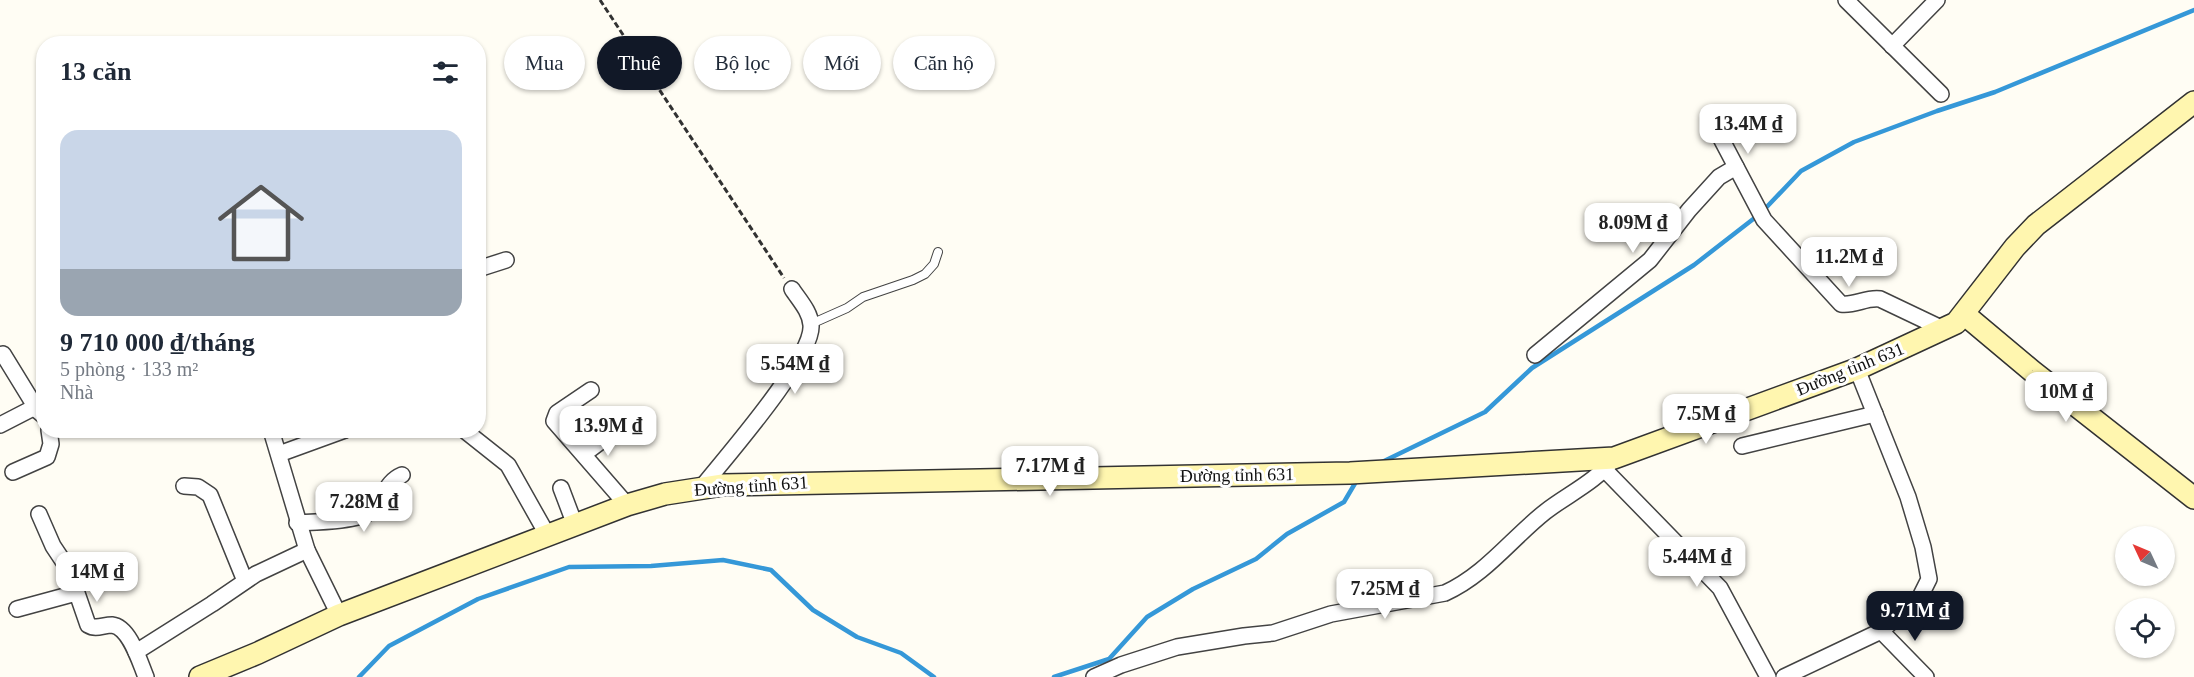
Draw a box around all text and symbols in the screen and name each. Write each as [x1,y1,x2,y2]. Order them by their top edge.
chip: Mua [504,36,585,90]
chip: Thuê [597,36,682,90]
chip: Bộ lọc [694,36,791,90]
chip: Mới [803,36,881,90]
chip: Căn hộ [893,36,995,90]
icon: filters [429,56,462,89]
text: 13 căn [60,57,132,86]
pin: 13.4M ₫ [1693,104,1803,155]
text: 13.4M ₫ [1713,112,1783,134]
icon: home [207,169,315,277]
pin: 8.09M ₫ [1578,203,1688,254]
text: 8.09M ₫ [1598,211,1668,233]
pin: 11.2M ₫ [1794,237,1904,288]
text: 11.2M ₫ [1815,245,1883,267]
text: 9 710 000 ₫/tháng [60,328,255,357]
street label: Đường tỉnh 631 [1793,338,1907,400]
pin: 5.54M ₫ [740,344,850,395]
text: 5.54M ₫ [760,352,830,374]
text: 5 phòng · 133 m² [60,358,198,380]
pin: 10M ₫ [2024,372,2108,423]
text: 10M ₫ [2039,380,2093,402]
text: Nhà [60,381,93,403]
pin: 7.5M ₫ [1657,394,1755,445]
text: 7.5M ₫ [1676,402,1736,424]
pin: 13.9M ₫ [553,406,663,457]
text: 13.9M ₫ [573,414,643,436]
pin: 7.17M ₫ [995,446,1105,497]
text: 7.17M ₫ [1015,454,1085,476]
street label: Đường tỉnh 631 [1180,464,1294,486]
street label: Đường tỉnh 631 [693,472,809,500]
pin: 7.28M ₫ [309,482,419,533]
text: 7.28M ₫ [329,490,399,512]
north arrow [2115,526,2175,586]
map controls [2115,526,2175,658]
pin: 5.44M ₫ [1642,537,1752,588]
text: 5.44M ₫ [1662,545,1732,567]
pin: 14M ₫ [55,552,139,603]
text: 14M ₫ [70,560,124,582]
pin: 7.25M ₫ [1330,569,1440,620]
text: 7.25M ₫ [1350,577,1420,599]
pin: 9.71M ₫ [1860,591,1970,642]
button: locate [2115,598,2175,658]
text: 9.71M ₫ [1880,599,1950,621]

